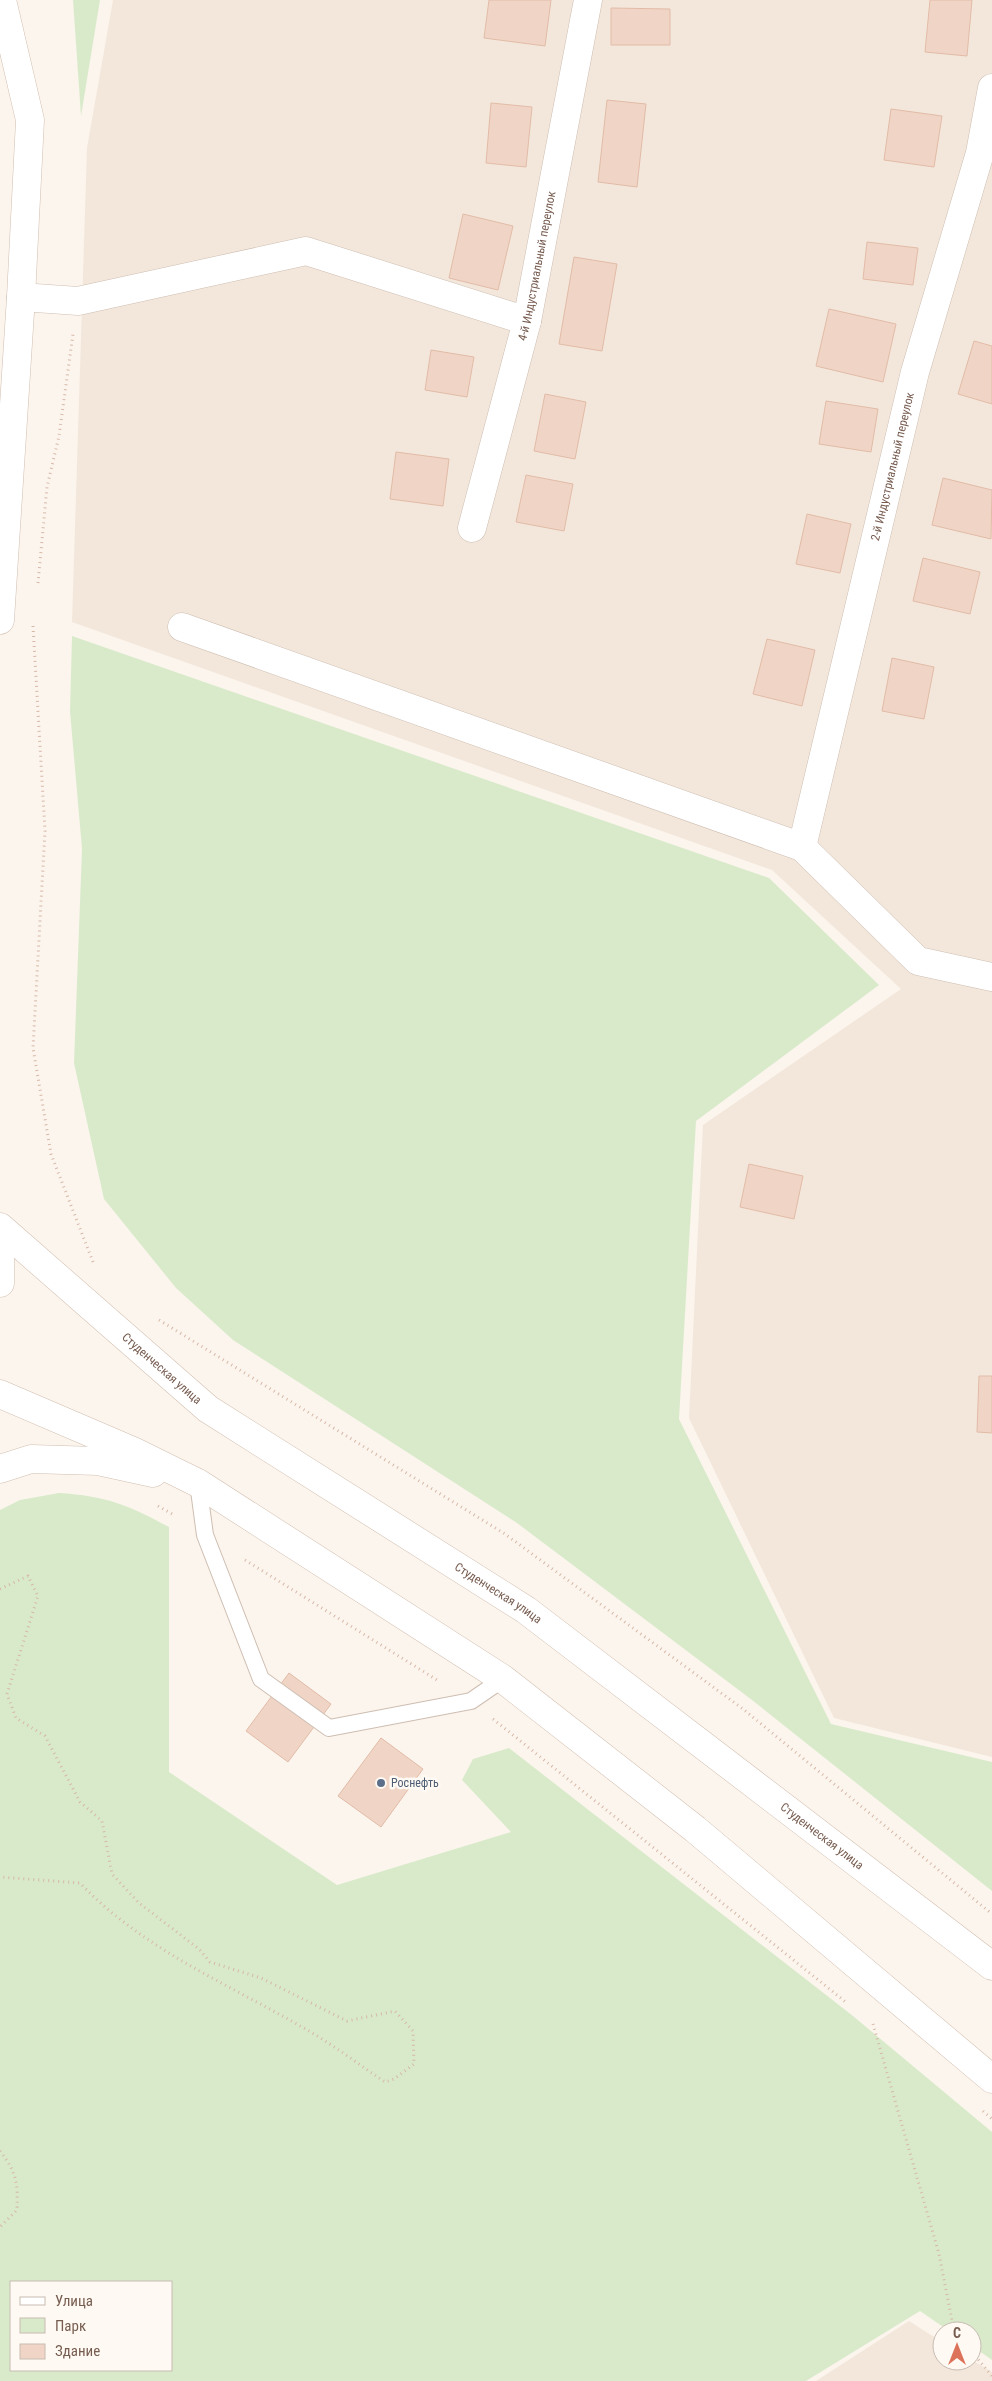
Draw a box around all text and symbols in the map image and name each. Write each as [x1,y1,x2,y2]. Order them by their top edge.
street label: 4-й Индустриальный переулок [515,190,559,342]
street label: 2-й Индустриальный переулок [868,391,917,542]
street label: Студенческая улица [119,1330,205,1407]
street label: Студенческая улица [452,1560,545,1627]
place label: Роснефть [391,1776,439,1790]
marker: Роснефть [375,1777,387,1789]
street label: Студенческая улица [778,1800,866,1872]
legend [10,2281,172,2371]
text: Улица [55,2292,93,2310]
text: Парк [55,2317,86,2335]
north arrow [932,2321,982,2371]
text: С [953,2325,961,2341]
text: Здание [55,2342,100,2360]

